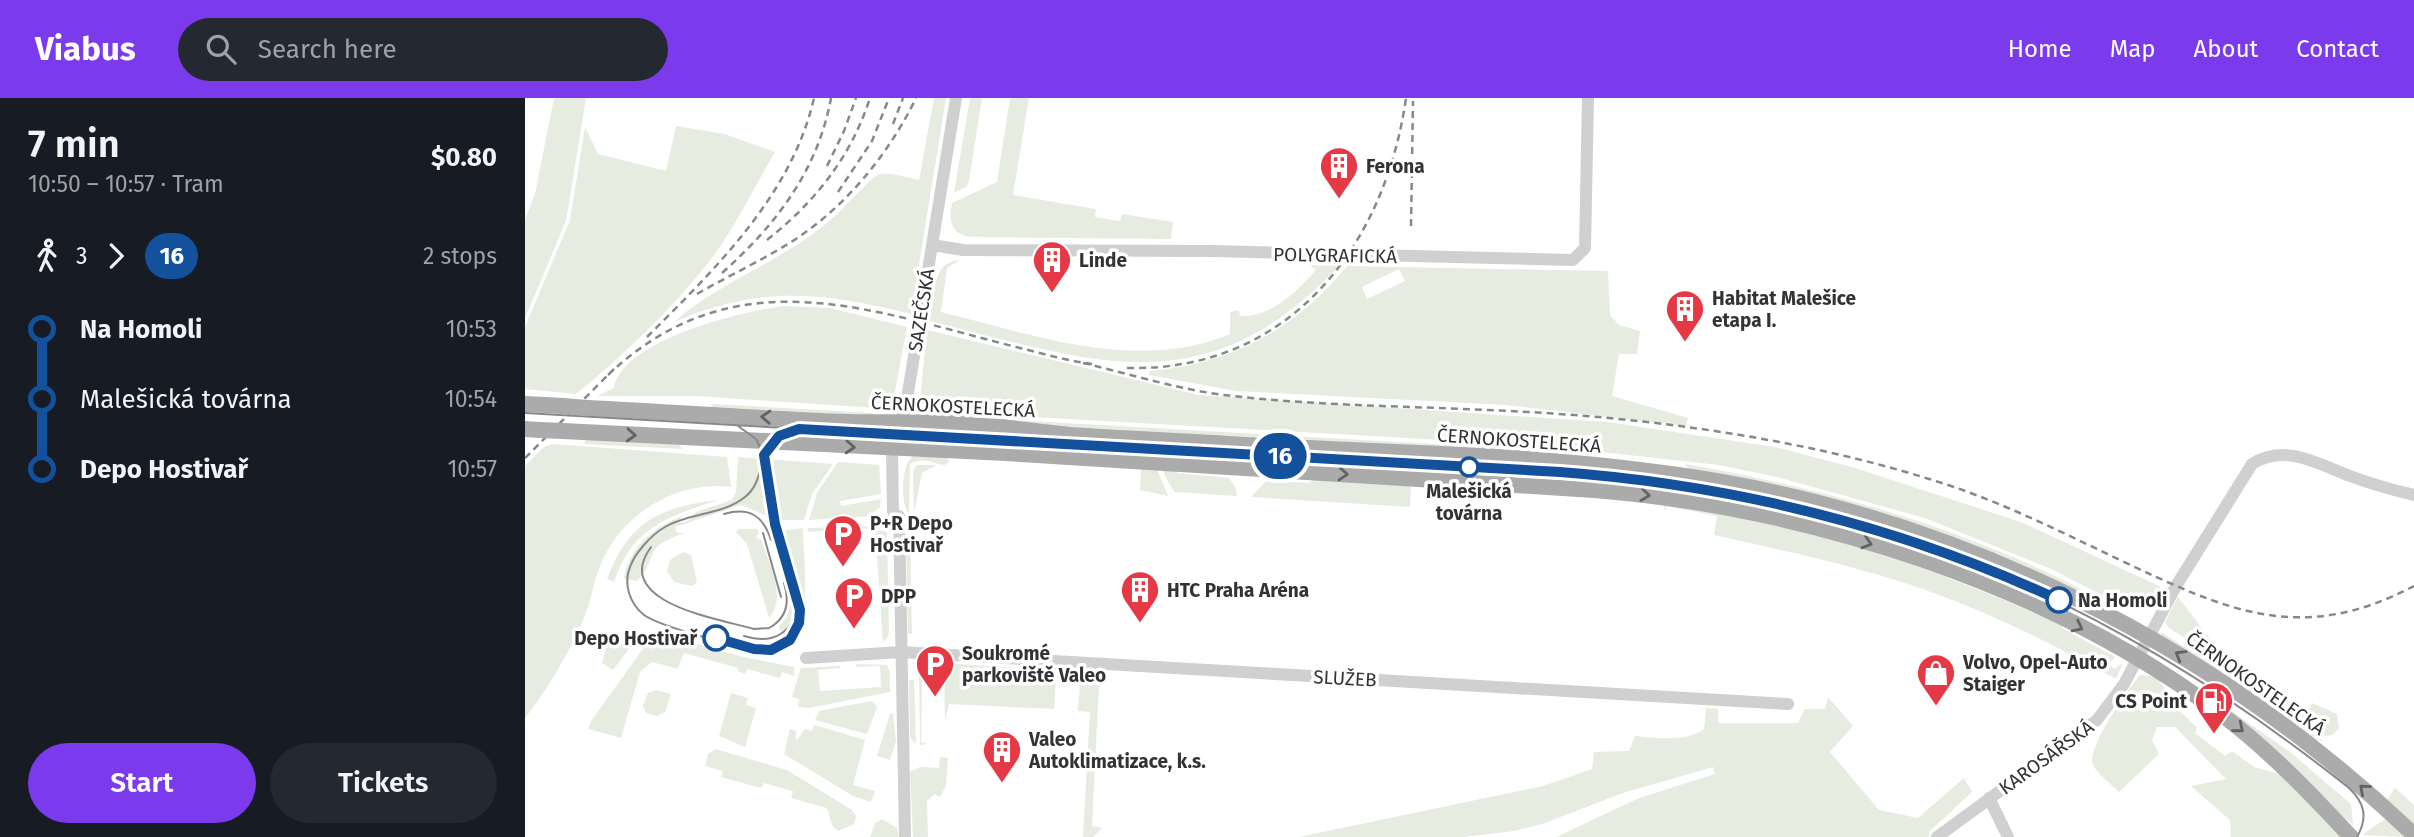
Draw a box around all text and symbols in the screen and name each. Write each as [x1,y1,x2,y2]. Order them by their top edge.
search box [178,18,668,81]
text: Viabus [35,29,136,69]
icon: search [202,30,240,68]
text: Search here [258,34,397,65]
text: Home [2008,35,2072,63]
text: Map [2110,35,2156,63]
text: About [2194,35,2258,63]
text: Contact [2296,35,2379,63]
text: 7 min [28,121,120,167]
text: $0.80 [431,142,497,173]
building icon: Ferona [1318,145,1360,200]
place label: Ferona [1366,155,1425,178]
text: 10:50 – 10:57 · Tram [28,170,224,198]
icon: walk [28,237,66,275]
icon: forward [97,237,135,275]
building icon: Linde [1031,239,1073,294]
text: 3 [76,242,87,270]
text: 16 [159,242,184,270]
text: 2 stops [423,242,497,270]
street label: POLYGRAFICKÁ [1273,243,1397,268]
place label: Linde [1079,249,1127,272]
street label: SAZEČSKÁ [904,267,939,353]
place label: Habitat Malešice etapa I. [1712,287,1856,332]
building icon: Habitat Malešice etapa I. [1664,288,1706,343]
text: Na Homoli [80,314,202,345]
text: 10:53 [446,315,497,343]
text: Malešická továrna [80,384,292,415]
text: 10:54 [445,385,497,413]
street label: ČERNOKOSTELECKÁ [870,391,1036,422]
one-way arrow [760,410,771,425]
street label: ČERNOKOSTELECKÁ [1436,423,1602,458]
one-way arrow [626,427,637,442]
line badge: 16 [1249,433,1311,479]
one-way arrow [845,439,856,454]
text: 16 [1268,442,1292,470]
text: Depo Hostivař [80,454,248,485]
text: 10:57 [447,455,497,483]
marker: Malešická továrna [1459,457,1479,477]
one-way arrow [1338,466,1349,481]
place label: Malešická továrna [1426,480,1512,525]
one-way arrow [1639,488,1651,503]
place label: P+R Depo Hostivař [870,512,953,557]
parking icon: P+R Depo Hostivař [822,513,864,568]
one-way arrow [1861,534,1873,549]
building icon: HTC Praha Aréna [1119,569,1161,624]
parking icon: DPP [833,575,875,630]
place label: HTC Praha Aréna [1167,579,1309,602]
place label: DPP [881,585,916,608]
marker: Na Homoli [2046,587,2072,613]
place label: Na Homoli [2078,589,2167,612]
one-way arrow [2071,619,2083,633]
marker: Depo Hostivař [703,625,729,651]
place label: Depo Hostivař [574,627,698,650]
street label: ČERNOKOSTELECKÁ [2182,627,2330,740]
place label: Soukromé parkoviště Valeo [962,642,1106,687]
parking icon: Soukromé parkoviště Valeo [914,643,956,698]
place label: Volvo, Opel-Auto Staiger [1962,651,2108,696]
one-way arrow [2174,651,2187,664]
shop icon: Volvo, Opel-Auto Staiger [1915,652,1957,707]
street label: SLUŽEB [1313,665,1377,692]
fuel station icon: CS Point [2193,680,2235,735]
place label: CS Point [2115,690,2188,713]
street label: KAROSÁŘSKÁ [1994,715,2098,799]
one-way arrow [2230,720,2243,732]
place label: Valeo Autoklimatizace, k.s. [1028,728,1206,773]
building icon: Valeo Autoklimatizace, k.s. [981,729,1023,784]
button: Start [28,743,256,823]
button: Tickets [270,743,497,823]
one-way arrow [2359,785,2372,797]

